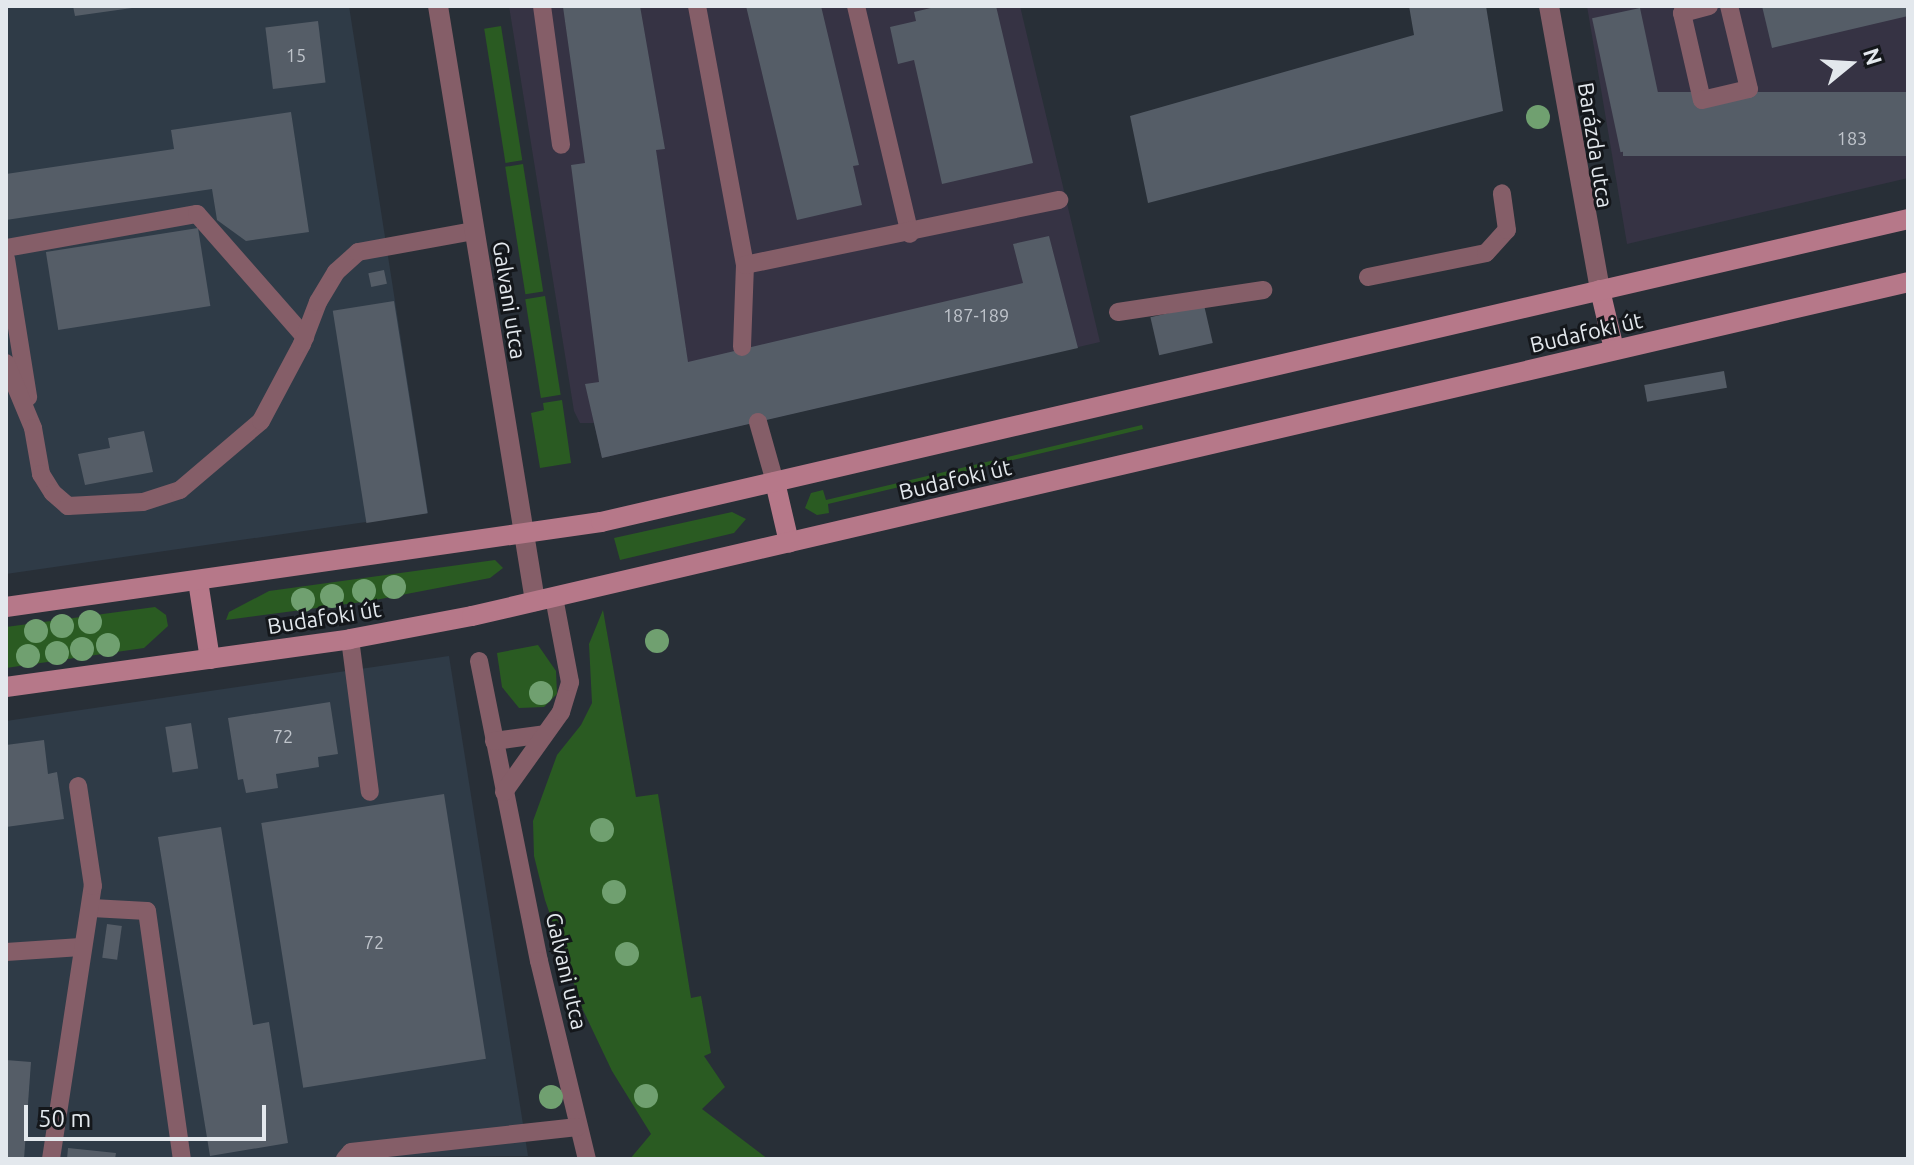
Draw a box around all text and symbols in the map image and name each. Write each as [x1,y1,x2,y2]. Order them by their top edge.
north arrow [1810,24,1890,104]
house number: 15 [286,44,306,66]
text: N [1859,45,1888,68]
street label: Barázda utca [1573,80,1619,210]
house number: 183 [1837,127,1867,149]
street label: Galvani utca [488,239,532,361]
house number: 187-189 [943,304,1009,326]
street label: Budafoki út [1527,306,1645,358]
street label: Budafoki út [896,453,1014,505]
street label: Budafoki út [265,595,383,639]
house number: 72 [273,725,293,747]
street label: Galvani utca [541,910,593,1032]
house number: 72 [364,931,384,953]
scale bar [28,1089,270,1139]
text: 50 m [38,1105,91,1132]

